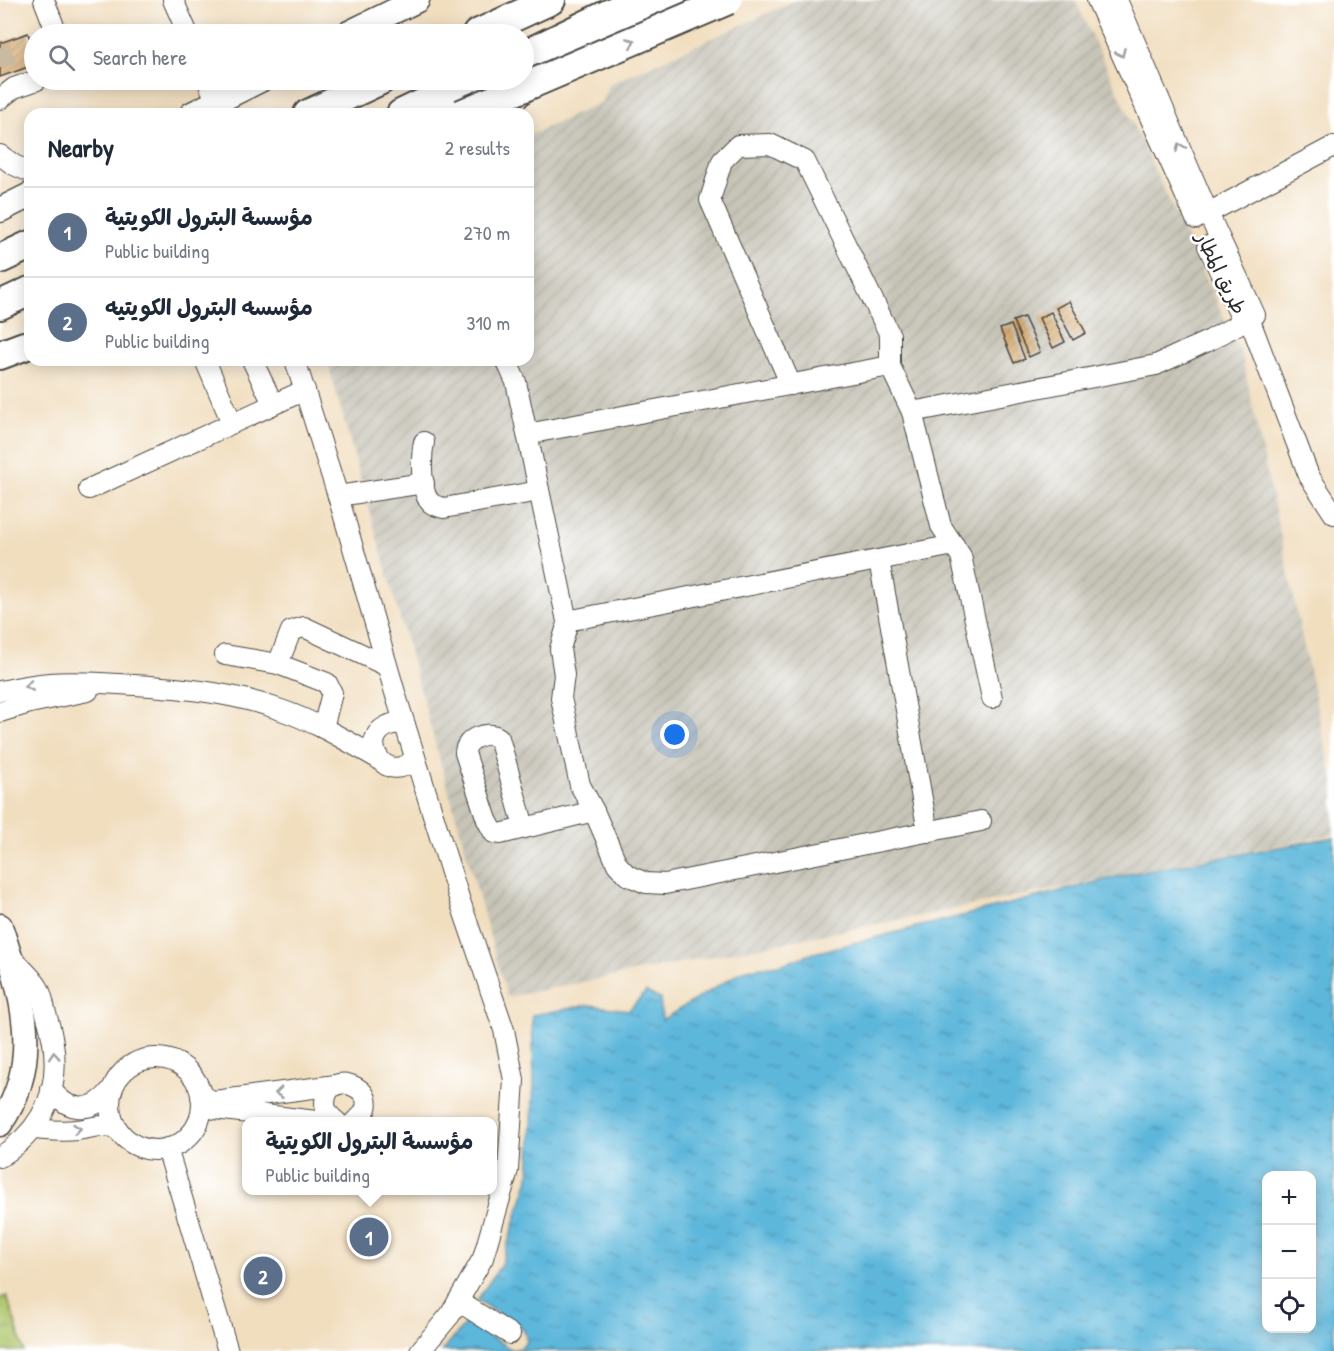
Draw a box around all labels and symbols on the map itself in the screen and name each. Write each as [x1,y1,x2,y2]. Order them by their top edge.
one-way arrow [624,37,635,49]
one-way arrow [1114,47,1126,58]
one-way arrow [1175,142,1187,153]
street label: طريق المطار [1190,225,1254,319]
one-way arrow [24,679,34,692]
your location [660,720,689,749]
one-way arrow [48,1051,61,1060]
one-way arrow [274,1086,283,1099]
one-way arrow [72,1123,81,1136]
pin: 1 [350,1214,388,1260]
pin: 2 [244,1254,282,1298]

